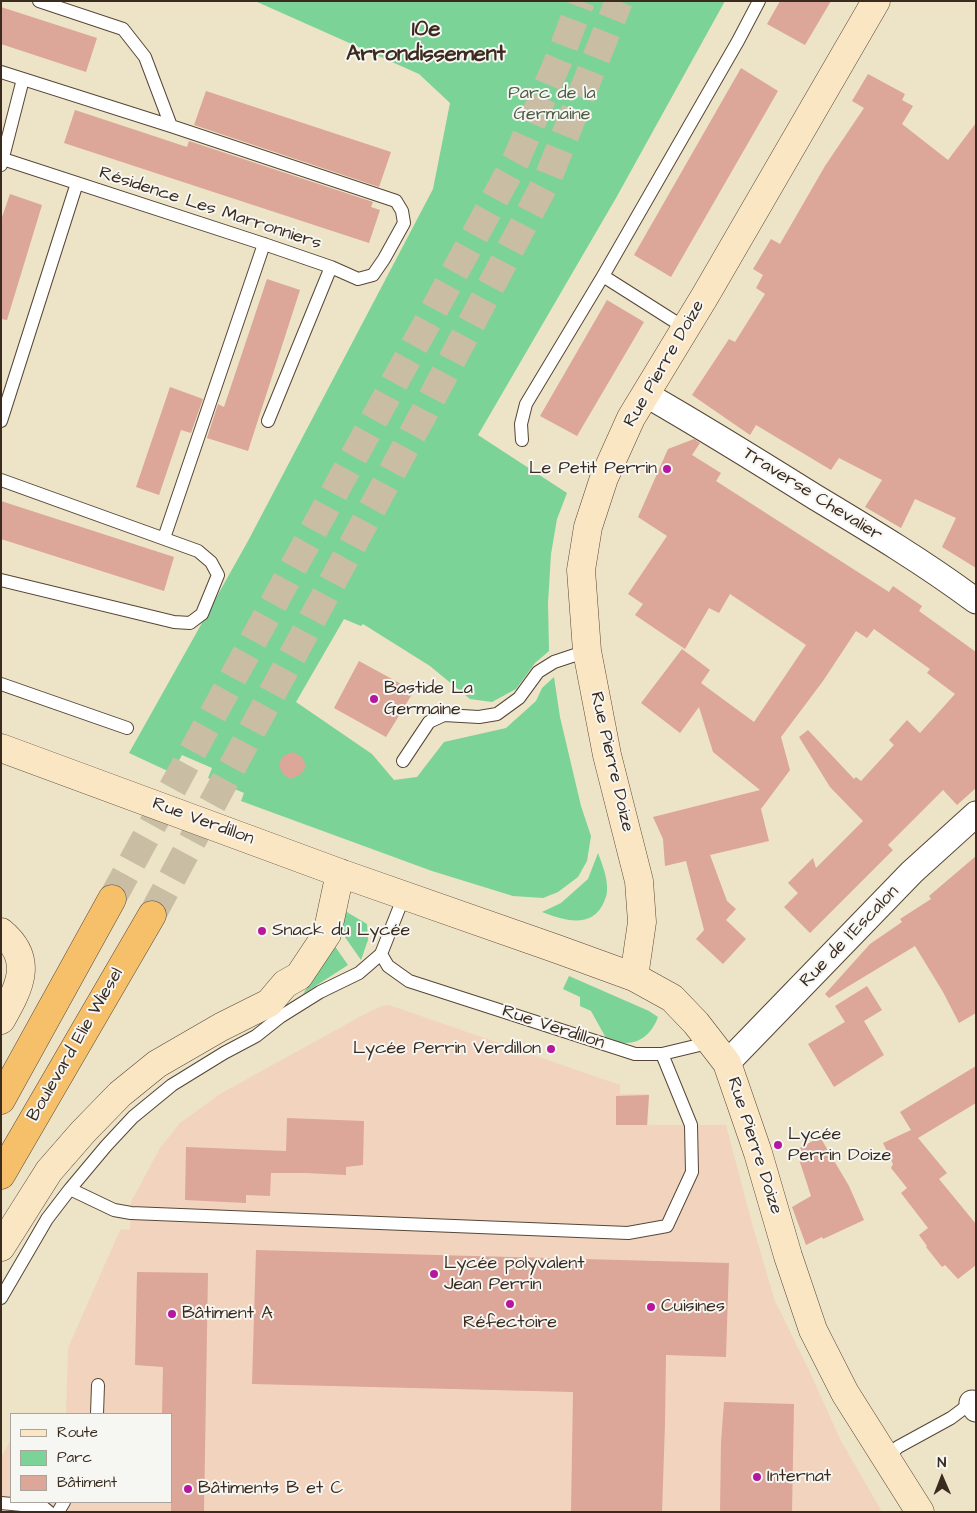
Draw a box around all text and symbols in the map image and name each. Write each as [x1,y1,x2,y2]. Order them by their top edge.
district label: 10e Arrondissement [346,17,506,68]
park label: Parc de la Germaine [508,83,596,126]
street label: Résidence Les Marronniers [96,163,324,255]
street label: Rue Pierre Doize [620,297,710,431]
street label: Traverse Chevalier [738,443,886,547]
place label: Le Petit Perrin [529,458,657,480]
marker: Le Petit Perrin [661,463,673,475]
place label: Bastide La Germaine [384,678,473,721]
street label: Rue Pierre Doize [584,690,638,834]
marker: Bastide La Germaine [368,693,380,705]
street label: Rue Verdillon [149,794,257,850]
street label: Rue de l'Escalon [796,882,904,992]
place label: Snack du Lycée [272,920,410,942]
marker: Snack du Lycée [256,925,268,937]
street label: Boulevard Elie Wiesel [23,964,129,1126]
street label: Rue Verdillon [499,1001,607,1055]
place label: Lycée Perrin Verdillon [353,1038,541,1060]
marker: Lycée Perrin Verdillon [545,1043,557,1055]
street label: Rue Pierre Doize [722,1075,786,1217]
place label: Lycée Perrin Doize [788,1124,891,1166]
marker: Lycée Perrin Doize [772,1139,784,1151]
place label: Lycée polyvalent Jean Perrin [444,1253,585,1296]
marker: Lycée polyvalent Jean Perrin [428,1268,440,1280]
place label: Cuisines [661,1296,725,1318]
marker: Réfectoire [504,1298,516,1310]
marker: Cuisines [645,1301,657,1313]
place label: Bâtiment A [182,1303,273,1325]
marker: Bâtiment A [166,1308,178,1320]
place label: Réfectoire [463,1312,557,1334]
legend [10,1413,172,1503]
text: Route [57,1422,98,1443]
text: Parc [57,1447,92,1468]
north arrow [917,1453,967,1503]
text: N [937,1453,946,1473]
place label: Internat [767,1466,831,1488]
marker: Internat [751,1471,763,1483]
text: Bâtiment [57,1472,117,1493]
place label: Bâtiments B et C [198,1478,343,1500]
marker: Bâtiments B et C [182,1483,194,1495]

